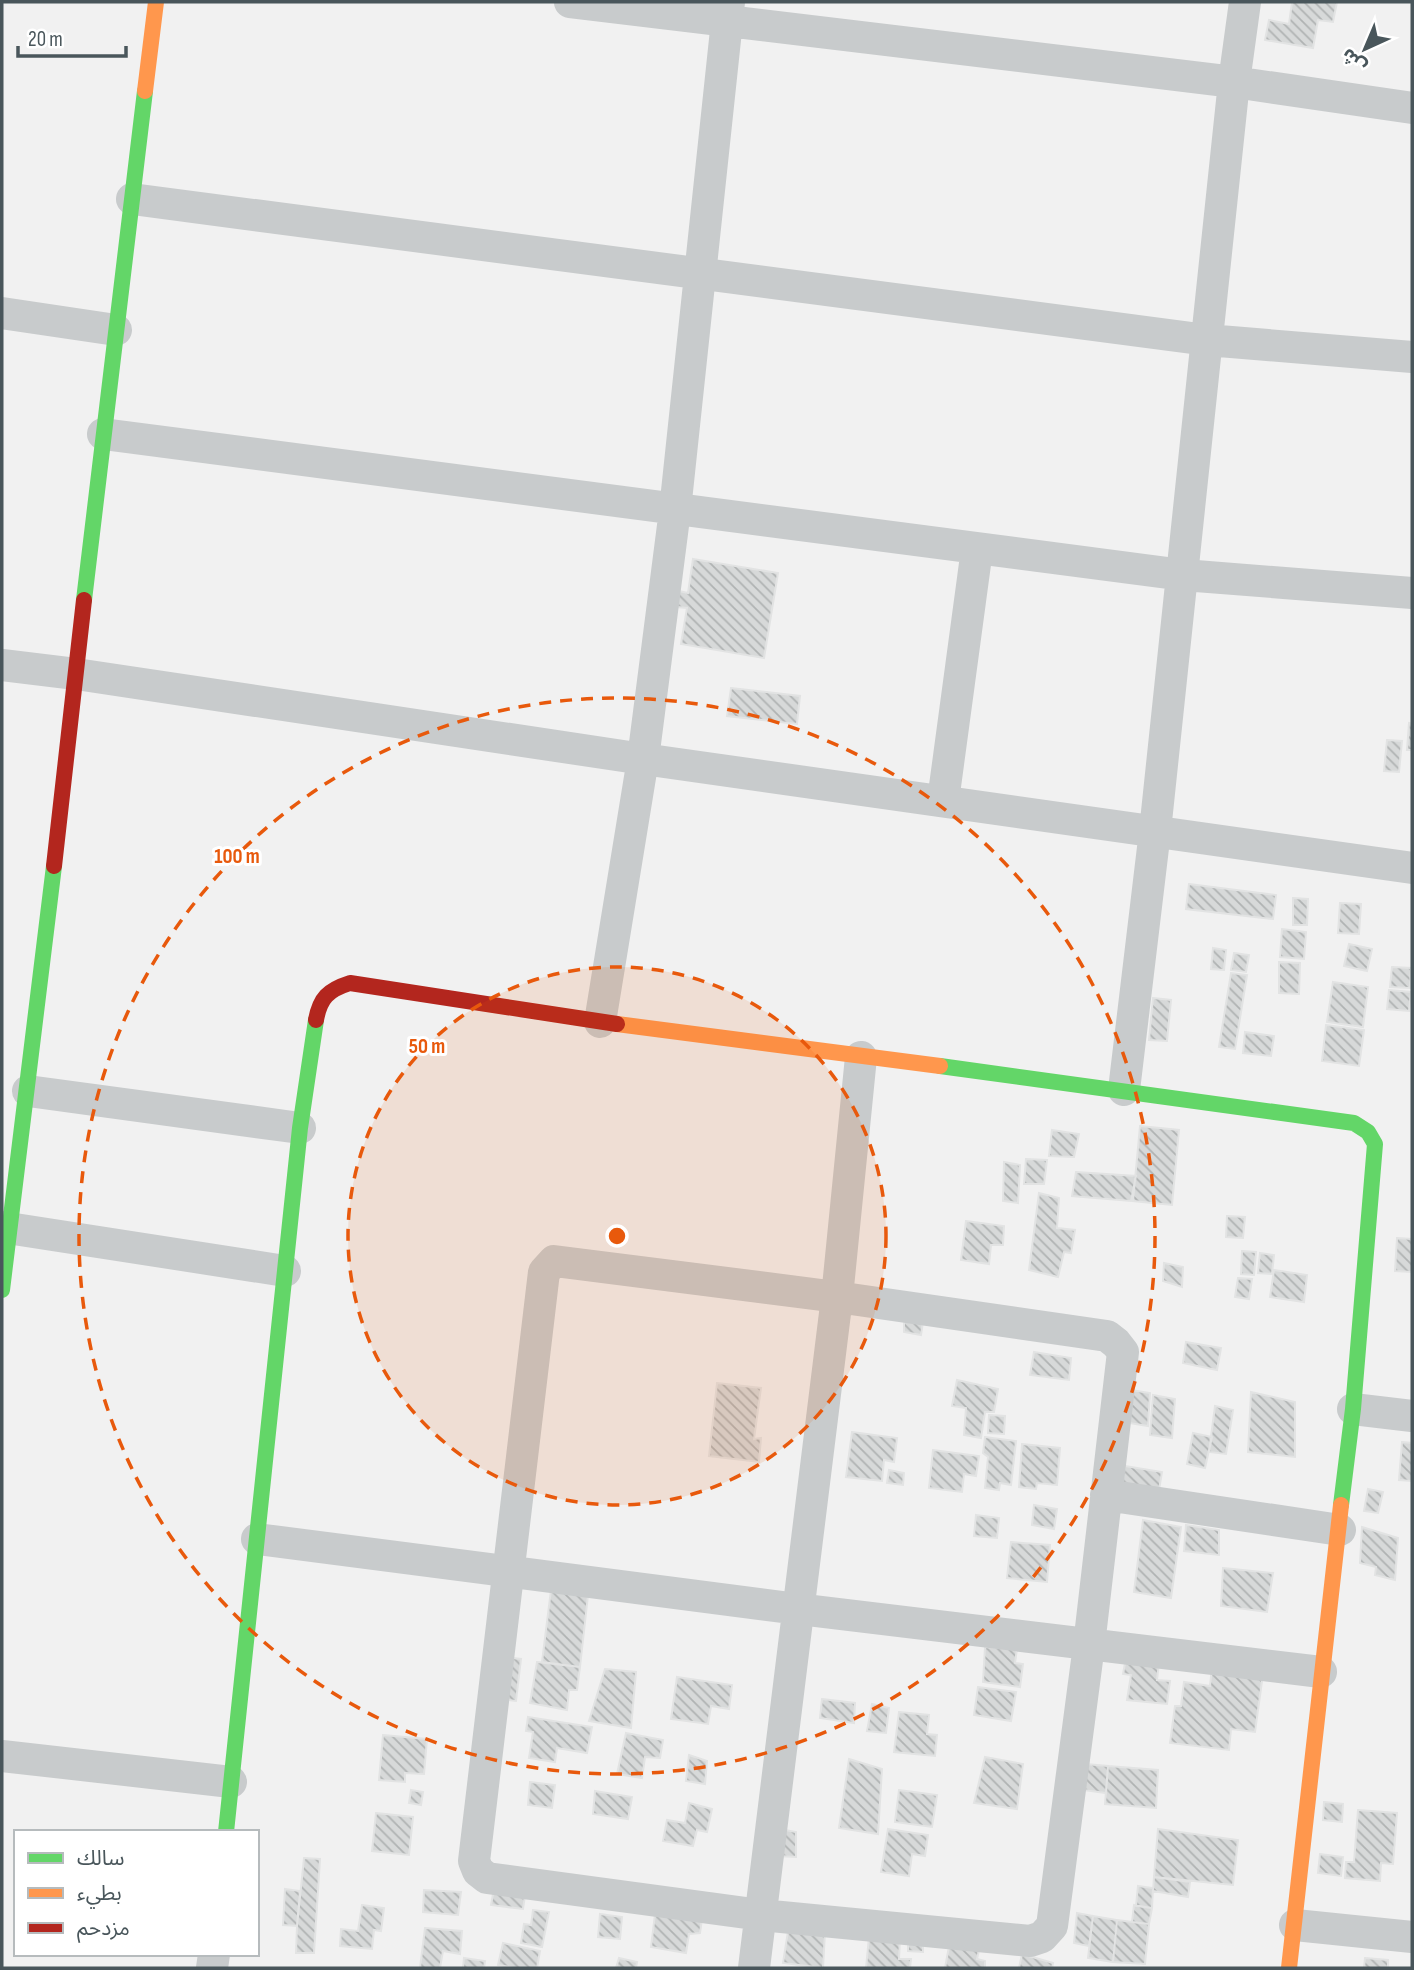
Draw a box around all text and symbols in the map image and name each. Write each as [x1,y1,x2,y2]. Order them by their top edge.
scale bar [18,14,126,58]
north arrow [1330,14,1400,84]
text: 20 m [28,27,63,52]
text: ش [1337,43,1372,77]
text: 100 m [214,844,260,869]
text: 50 m [409,1034,445,1059]
centre of rings [605,1224,629,1248]
legend [14,1830,259,1956]
text: سالك [77,1846,124,1871]
text: بطيء [77,1881,122,1909]
text: مزدحم [77,1916,130,1943]

